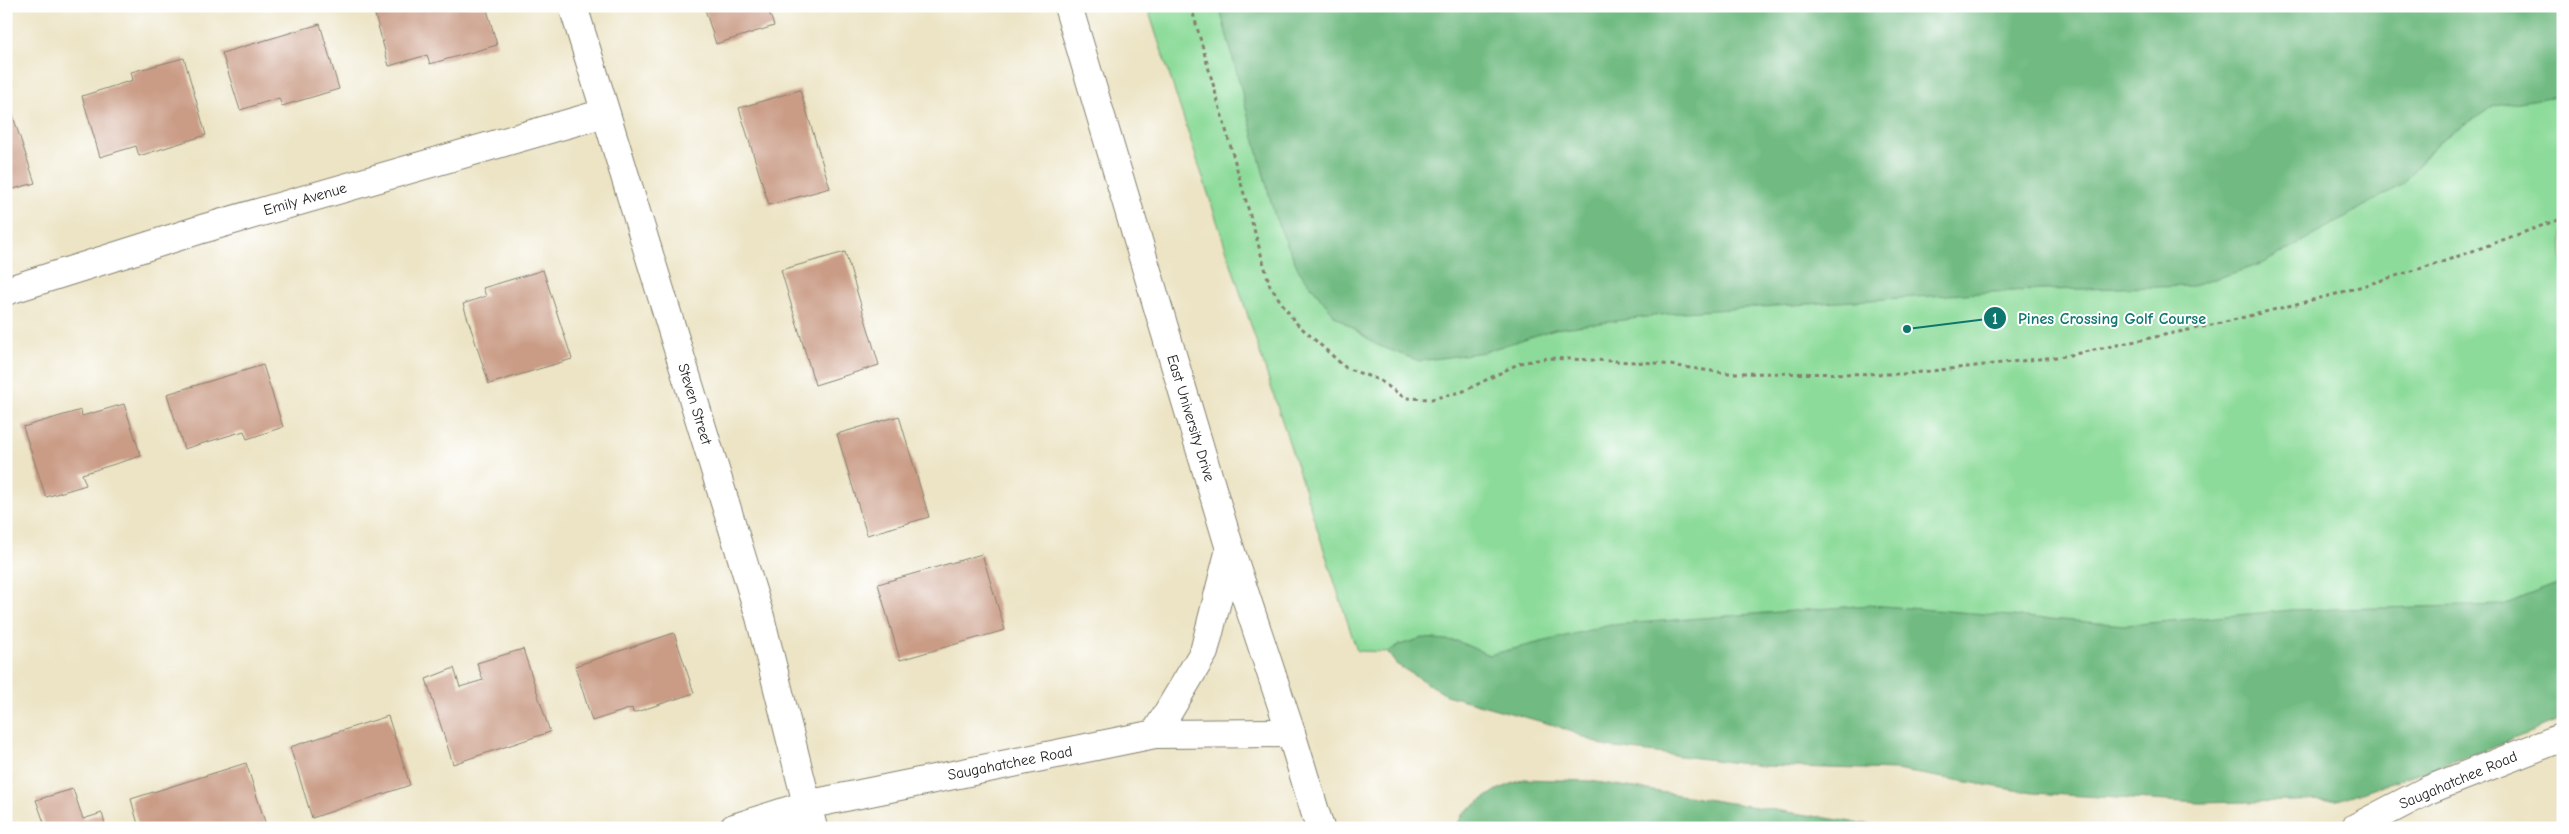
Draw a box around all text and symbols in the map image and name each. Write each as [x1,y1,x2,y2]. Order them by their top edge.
street label: Emily Avenue [261,178,349,219]
callout: Pines Crossing Golf Course [1983,303,2216,334]
text: 1 [1992,310,1998,328]
text: Pines Crossing Golf Course [2018,310,2206,328]
street label: East University Drive [1163,352,1219,484]
street label: Steven Street [674,361,716,447]
street label: Saugahatchee Road [946,742,1074,784]
street label: Saugahatchee Road [2396,747,2520,813]

